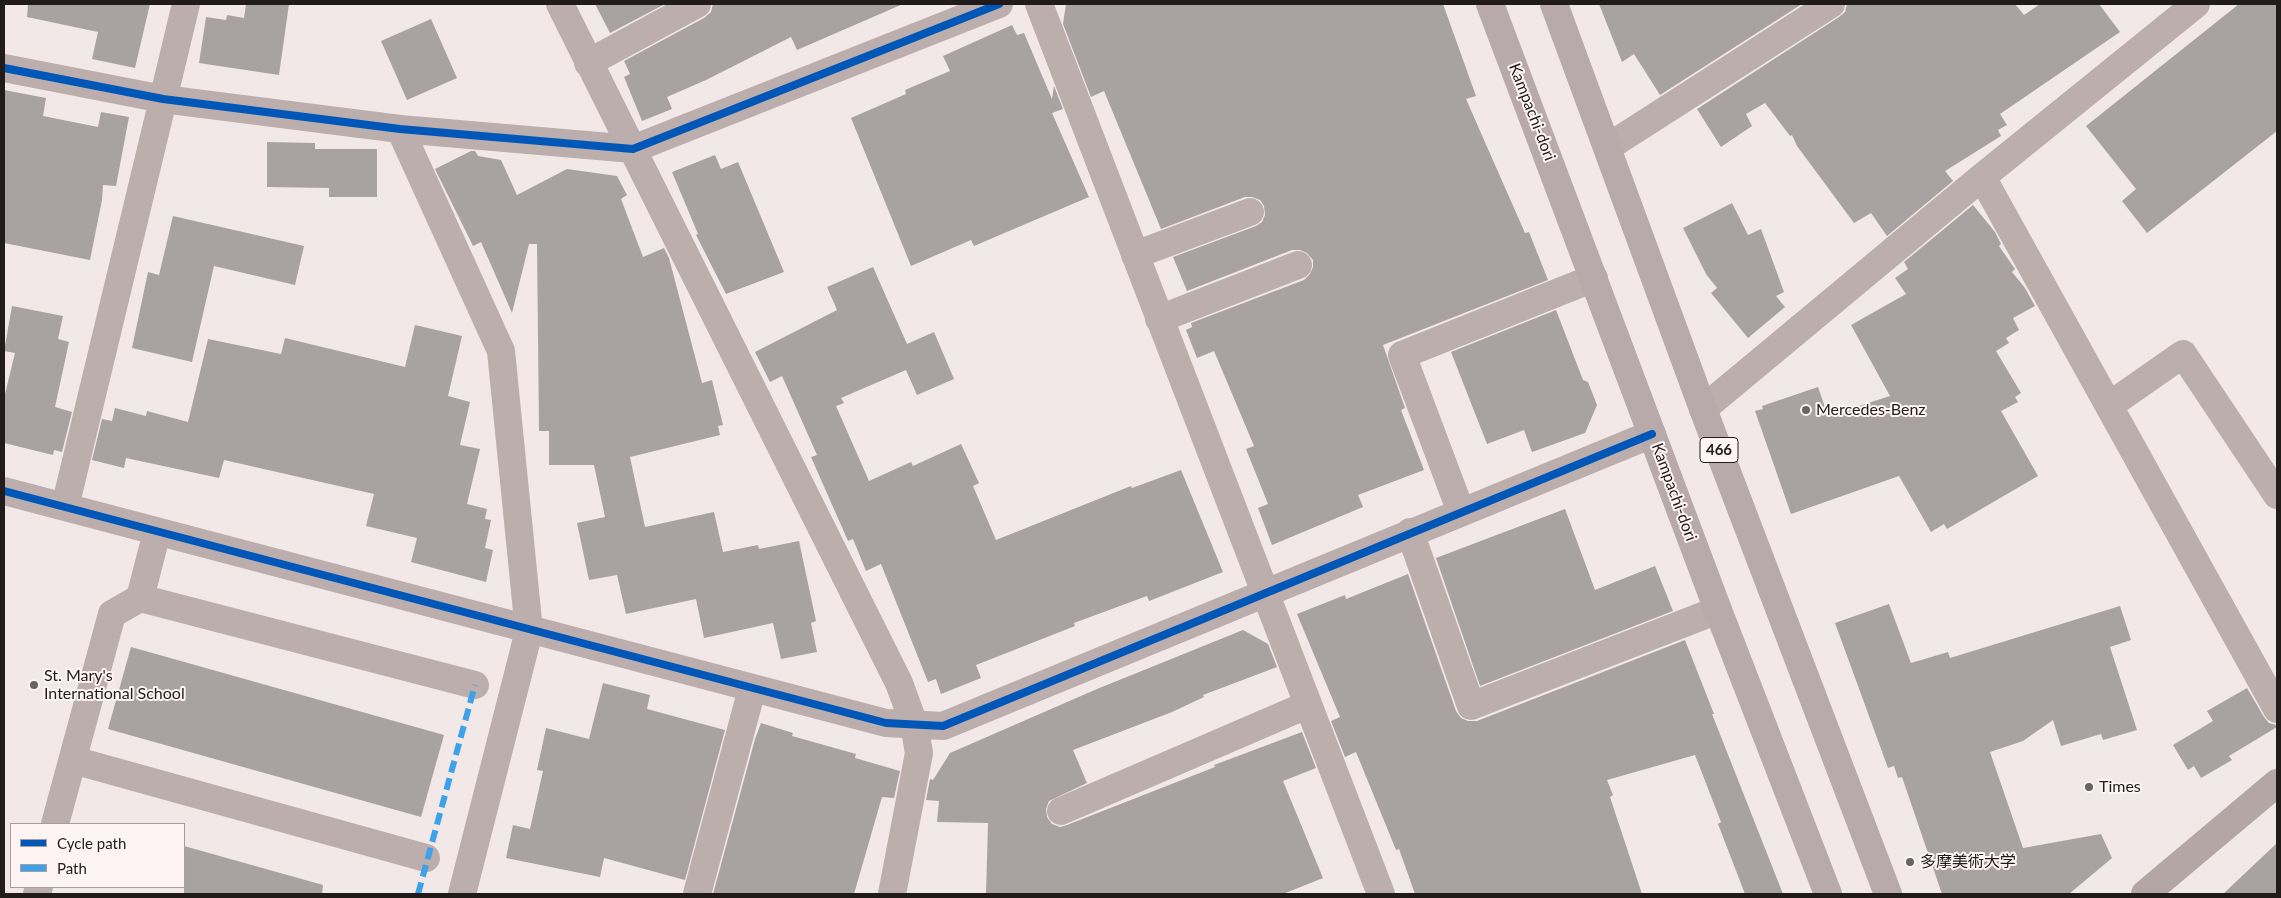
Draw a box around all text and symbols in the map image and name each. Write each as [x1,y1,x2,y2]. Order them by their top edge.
street label: Kampachi-dori [1505,61,1559,163]
place label: Mercedes-Benz [1816,400,1926,420]
marker: Mercedes-Benz [1800,404,1812,416]
road number: 466 [1700,438,1738,462]
street label: Kampachi-dori [1647,440,1701,544]
place label: St. Mary's International School [44,666,185,704]
marker: St. Mary's International School [28,679,40,691]
place label: Times [2099,777,2141,797]
marker: Times [2083,781,2095,793]
legend [10,823,185,888]
text: Cycle path [57,834,126,852]
place label: 多摩美術大学 [1920,852,2016,872]
marker: 多摩美術大学 [1904,856,1916,868]
text: Path [57,859,87,877]

